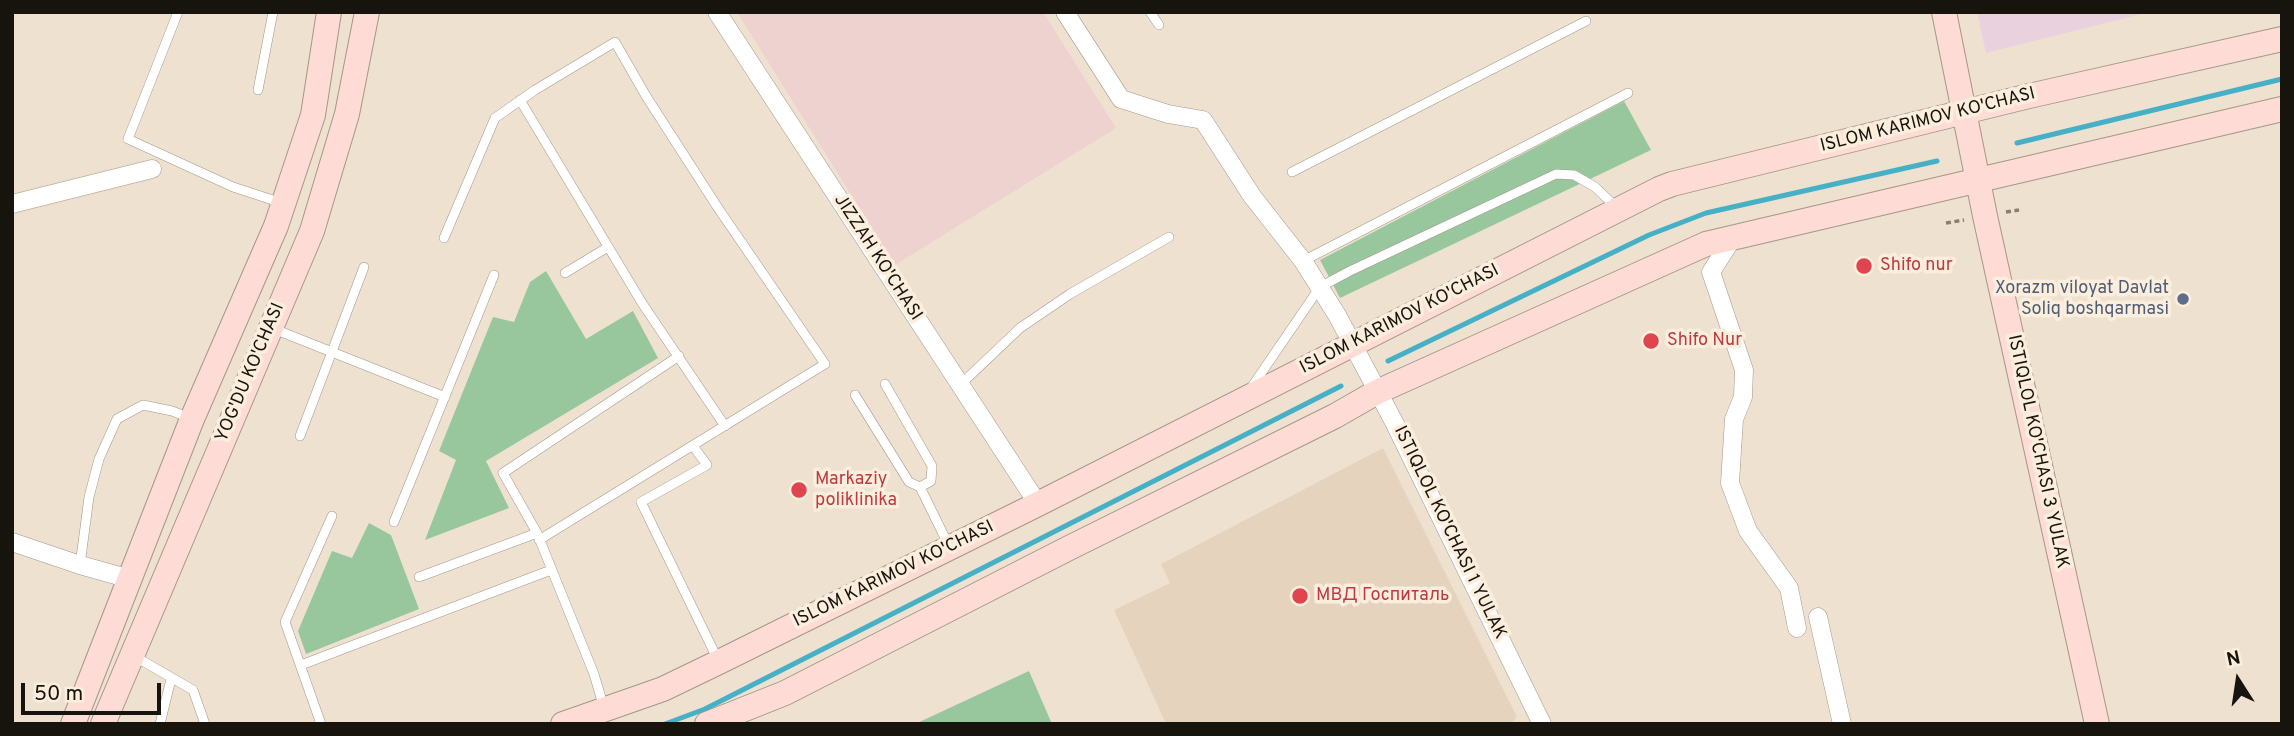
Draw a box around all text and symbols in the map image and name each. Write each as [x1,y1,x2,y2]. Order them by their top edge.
street label: ISLOM KARIMOV KO'CHASI [1818,84,2038,158]
street label: JIZZAH KO'CHASI [828,191,926,325]
place label: Shifo nur [1880,255,1953,277]
marker: Shifo nur [1854,256,1874,276]
street label: ISLOM KARIMOV KO'CHASI [1297,260,1503,380]
place label: Xorazm viloyat Davlat Soliq boshqarmasi [1995,278,2169,320]
marker: Xorazm viloyat Davlat Soliq boshqarmasi [2175,291,2191,307]
street label: YOG'DU KO'CHASI [212,300,290,446]
place label: Shifo Nur [1667,330,1742,352]
marker: Shifo Nur [1641,331,1661,351]
street label: ISTIQLOL KO'CHASI 3 YULAK [2002,333,2072,571]
street label: ISTIQLOL KO'CHASI 1 YULAK [1388,423,1510,643]
place label: Markaziy poliklinika [815,469,897,512]
marker: Markaziy poliklinika [789,480,809,500]
street label: ISLOM KARIMOV KO'CHASI [790,517,998,633]
place label: МВД Госпиталь [1316,585,1449,607]
marker: МВД Госпиталь [1290,586,1310,606]
north arrow [2203,645,2273,715]
text: N [2224,646,2243,673]
scale bar [24,670,164,714]
text: 50 m [34,681,83,708]

